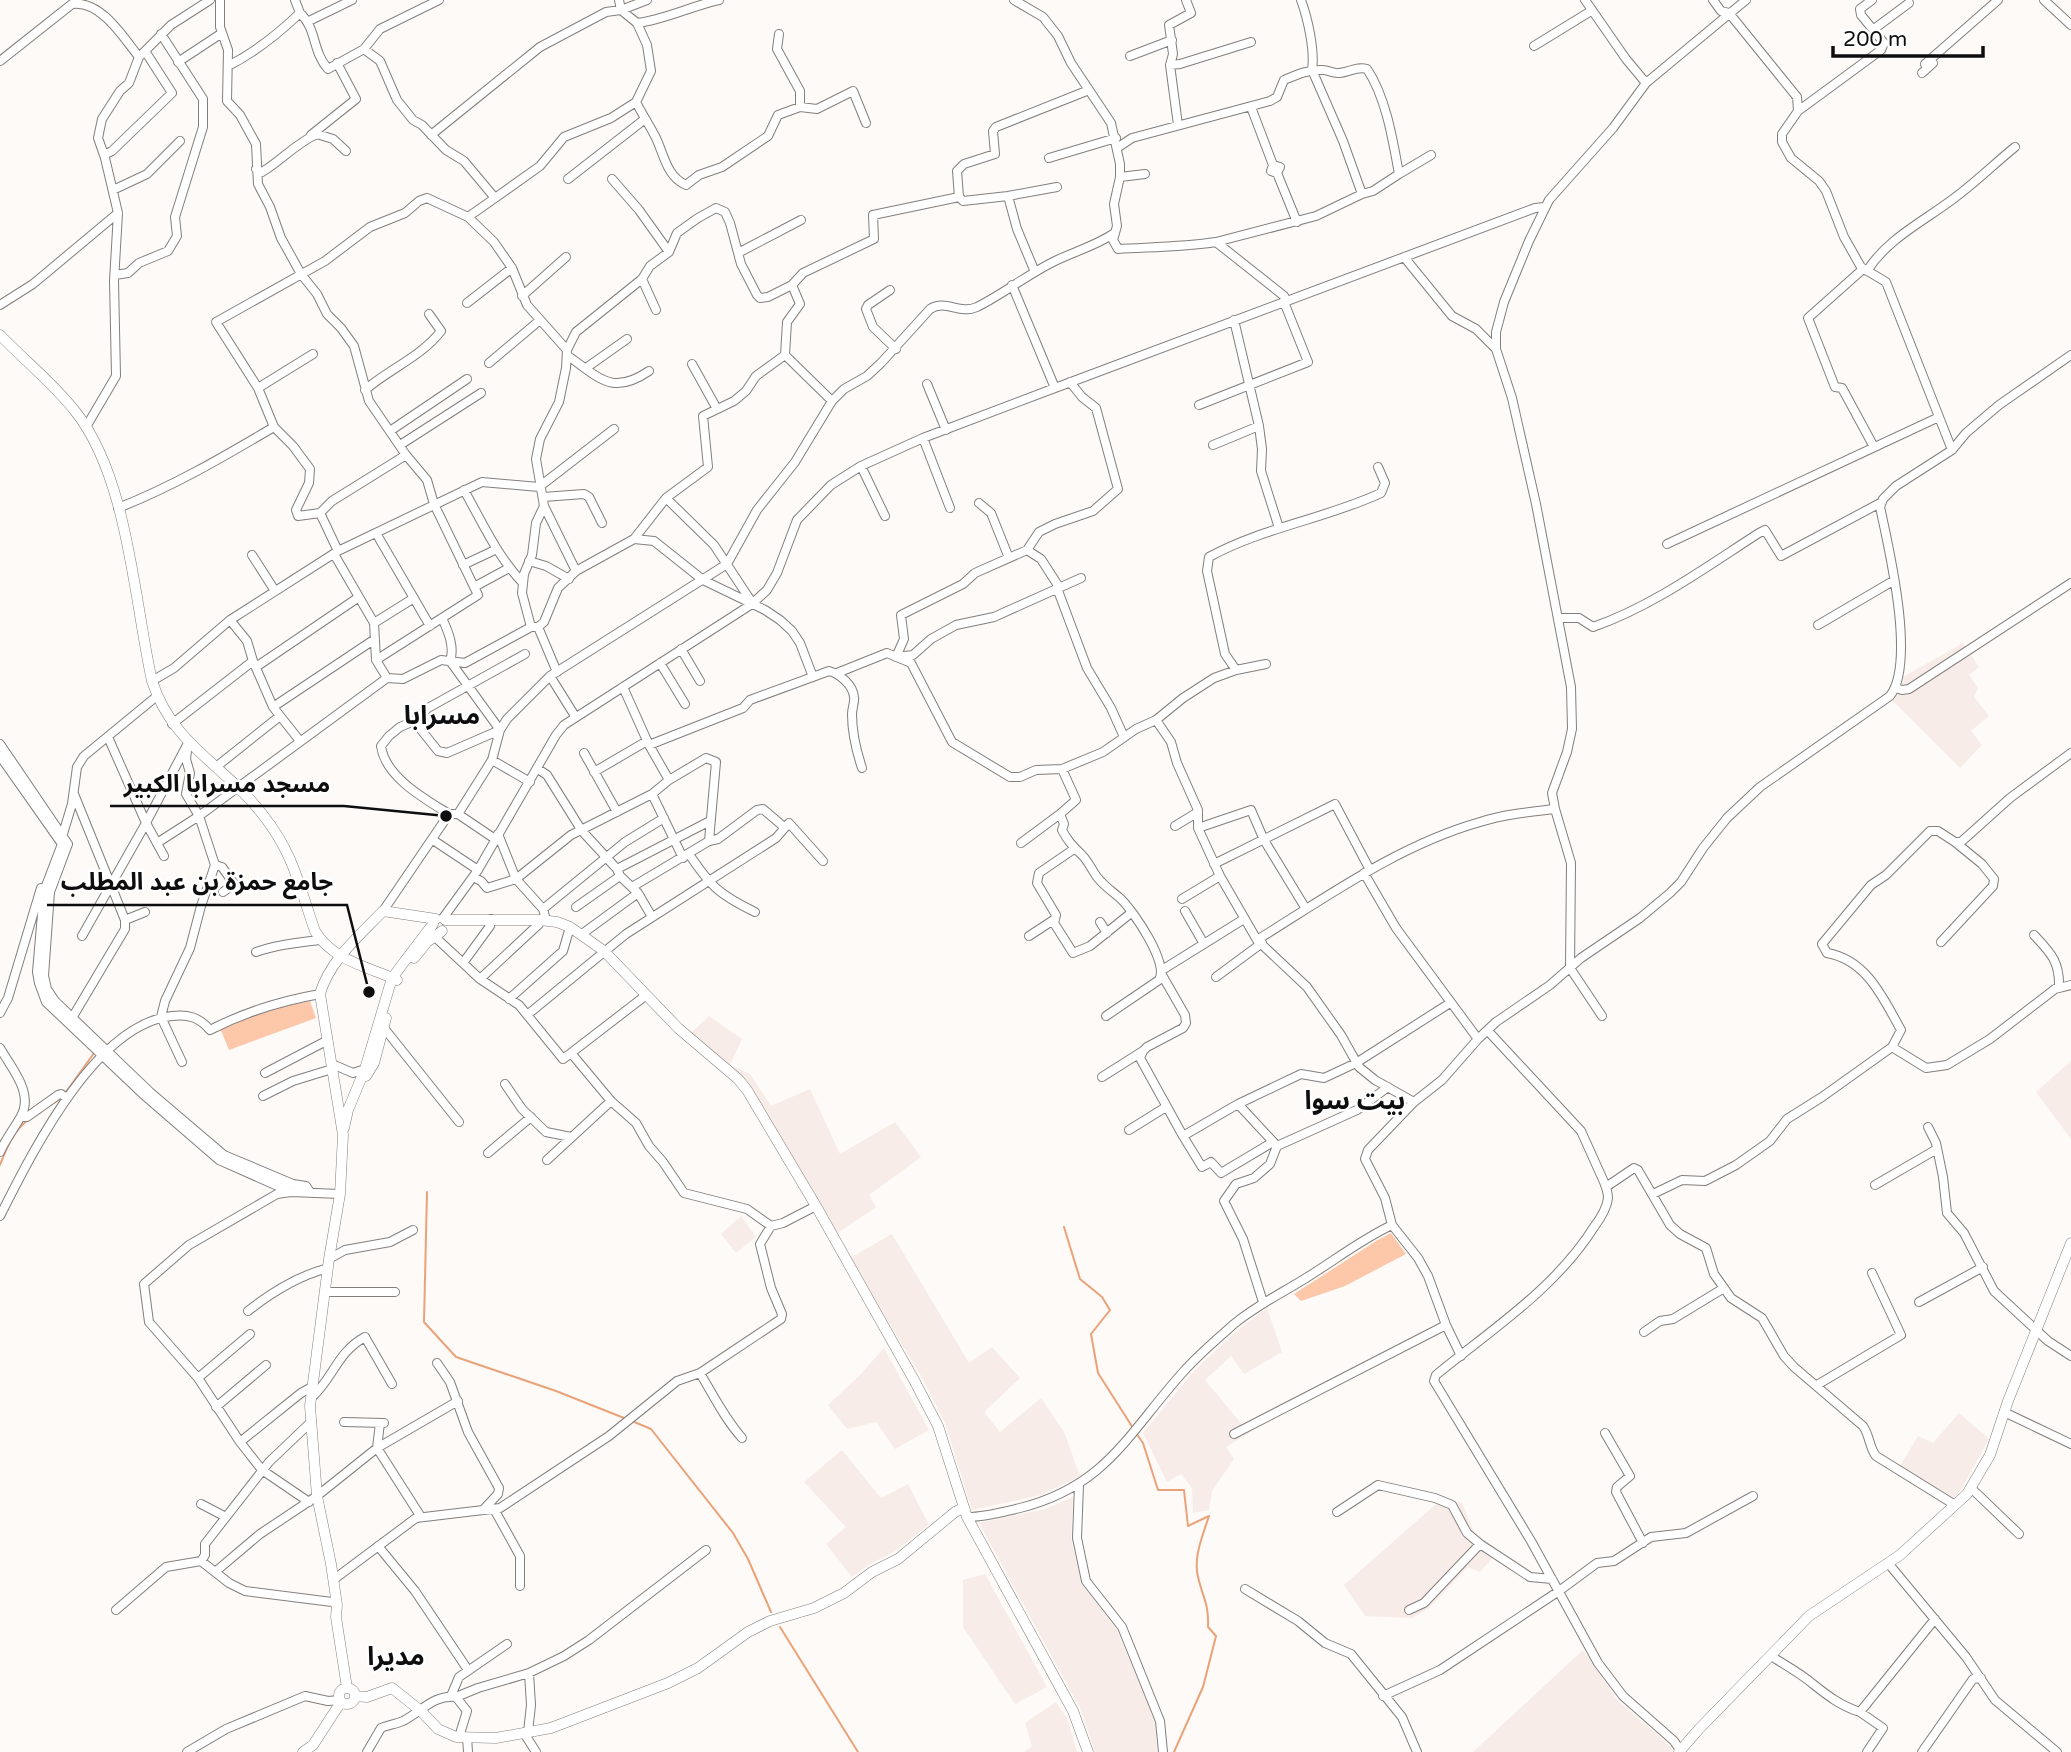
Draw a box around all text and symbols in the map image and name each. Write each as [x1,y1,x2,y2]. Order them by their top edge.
scale bar [1833,14,1983,58]
text: 200 m [1843,27,1907,52]
district label: مسرابا [404,700,480,731]
callout: مسجد مسرابا الكبير [110,761,344,806]
text: مسجد مسرابا الكبير [123,770,330,799]
callout: جامع حمزة بن عبد المطلب [47,860,347,905]
text: جامع حمزة بن عبد المطلب [61,868,333,900]
district label: بيت سوا [1305,1085,1405,1116]
district label: مديرا [367,1641,425,1672]

